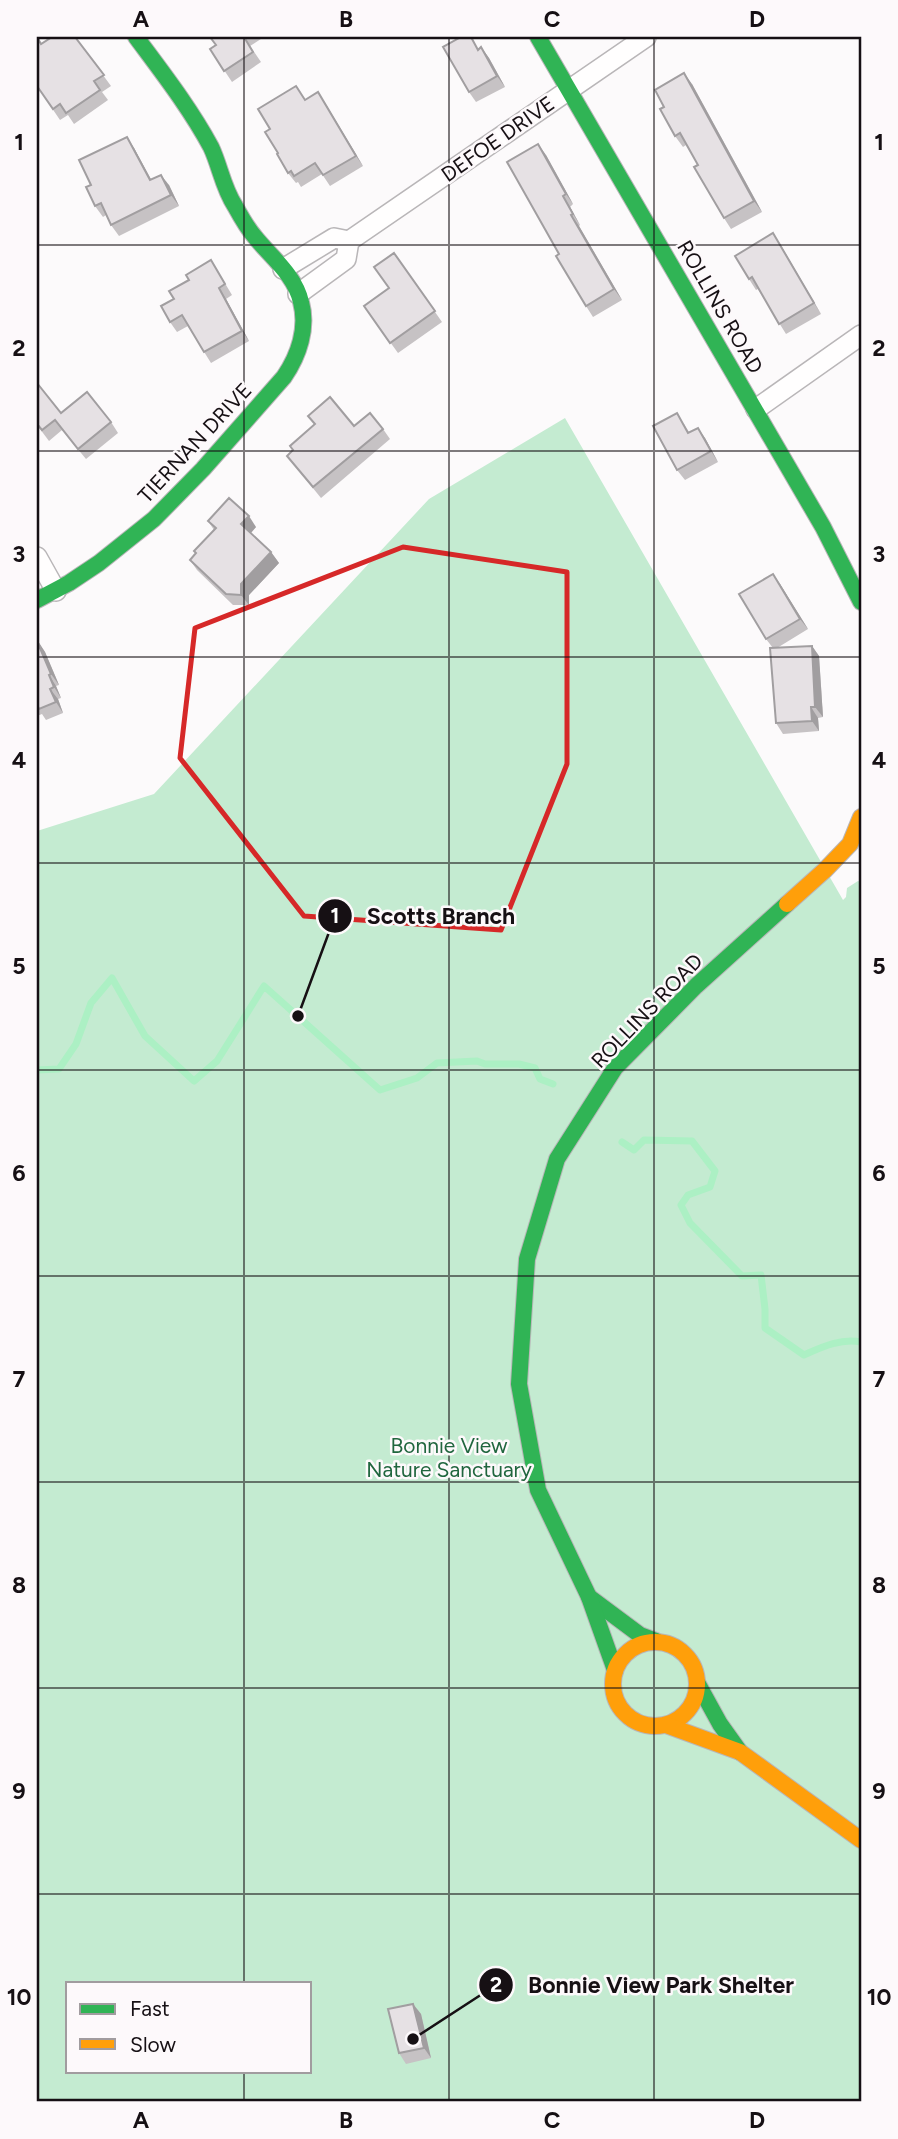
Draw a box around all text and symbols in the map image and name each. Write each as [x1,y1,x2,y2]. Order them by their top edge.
text: A [133,5,150,33]
text: B [339,5,353,33]
text: C [544,5,561,33]
text: D [749,5,765,33]
street label: DEFOE DRIVE [436,90,559,187]
text: 1 [14,128,24,156]
text: 1 [874,128,884,156]
street label: ROLLINS ROAD [672,236,769,378]
text: 2 [12,334,26,362]
text: 2 [872,334,886,362]
street label: TIERNAN DRIVE [133,377,257,508]
text: 3 [13,540,25,568]
text: 3 [873,540,885,568]
text: 4 [12,746,26,774]
text: 4 [872,746,886,774]
callout: Scotts Branch [317,894,529,938]
text: Scotts Branch [367,902,515,930]
text: 1 [331,903,339,928]
street label: ROLLINS ROAD [586,948,708,1073]
text: 5 [12,952,26,980]
text: 5 [872,952,886,980]
text: 6 [12,1159,26,1187]
text: 6 [872,1159,886,1187]
text: 7 [13,1365,26,1393]
text: 7 [873,1365,886,1393]
park label: Bonnie View Nature Sanctuary [366,1433,532,1482]
text: 8 [12,1571,26,1599]
text: 8 [872,1571,886,1599]
text: 9 [12,1777,26,1805]
text: 9 [872,1777,886,1805]
callout: Bonnie View Park Shelter [479,1963,808,2007]
text: Bonnie View Park Shelter [528,1971,794,1999]
text: 2 [490,1972,502,1997]
legend [66,1982,312,2072]
text: 10 [7,1983,31,2011]
text: 10 [867,1983,891,2011]
text: Fast [130,1996,170,2021]
text: Slow [130,2032,176,2057]
text: A [133,2106,150,2134]
text: B [339,2106,353,2134]
text: C [544,2106,561,2134]
text: D [749,2106,765,2134]

